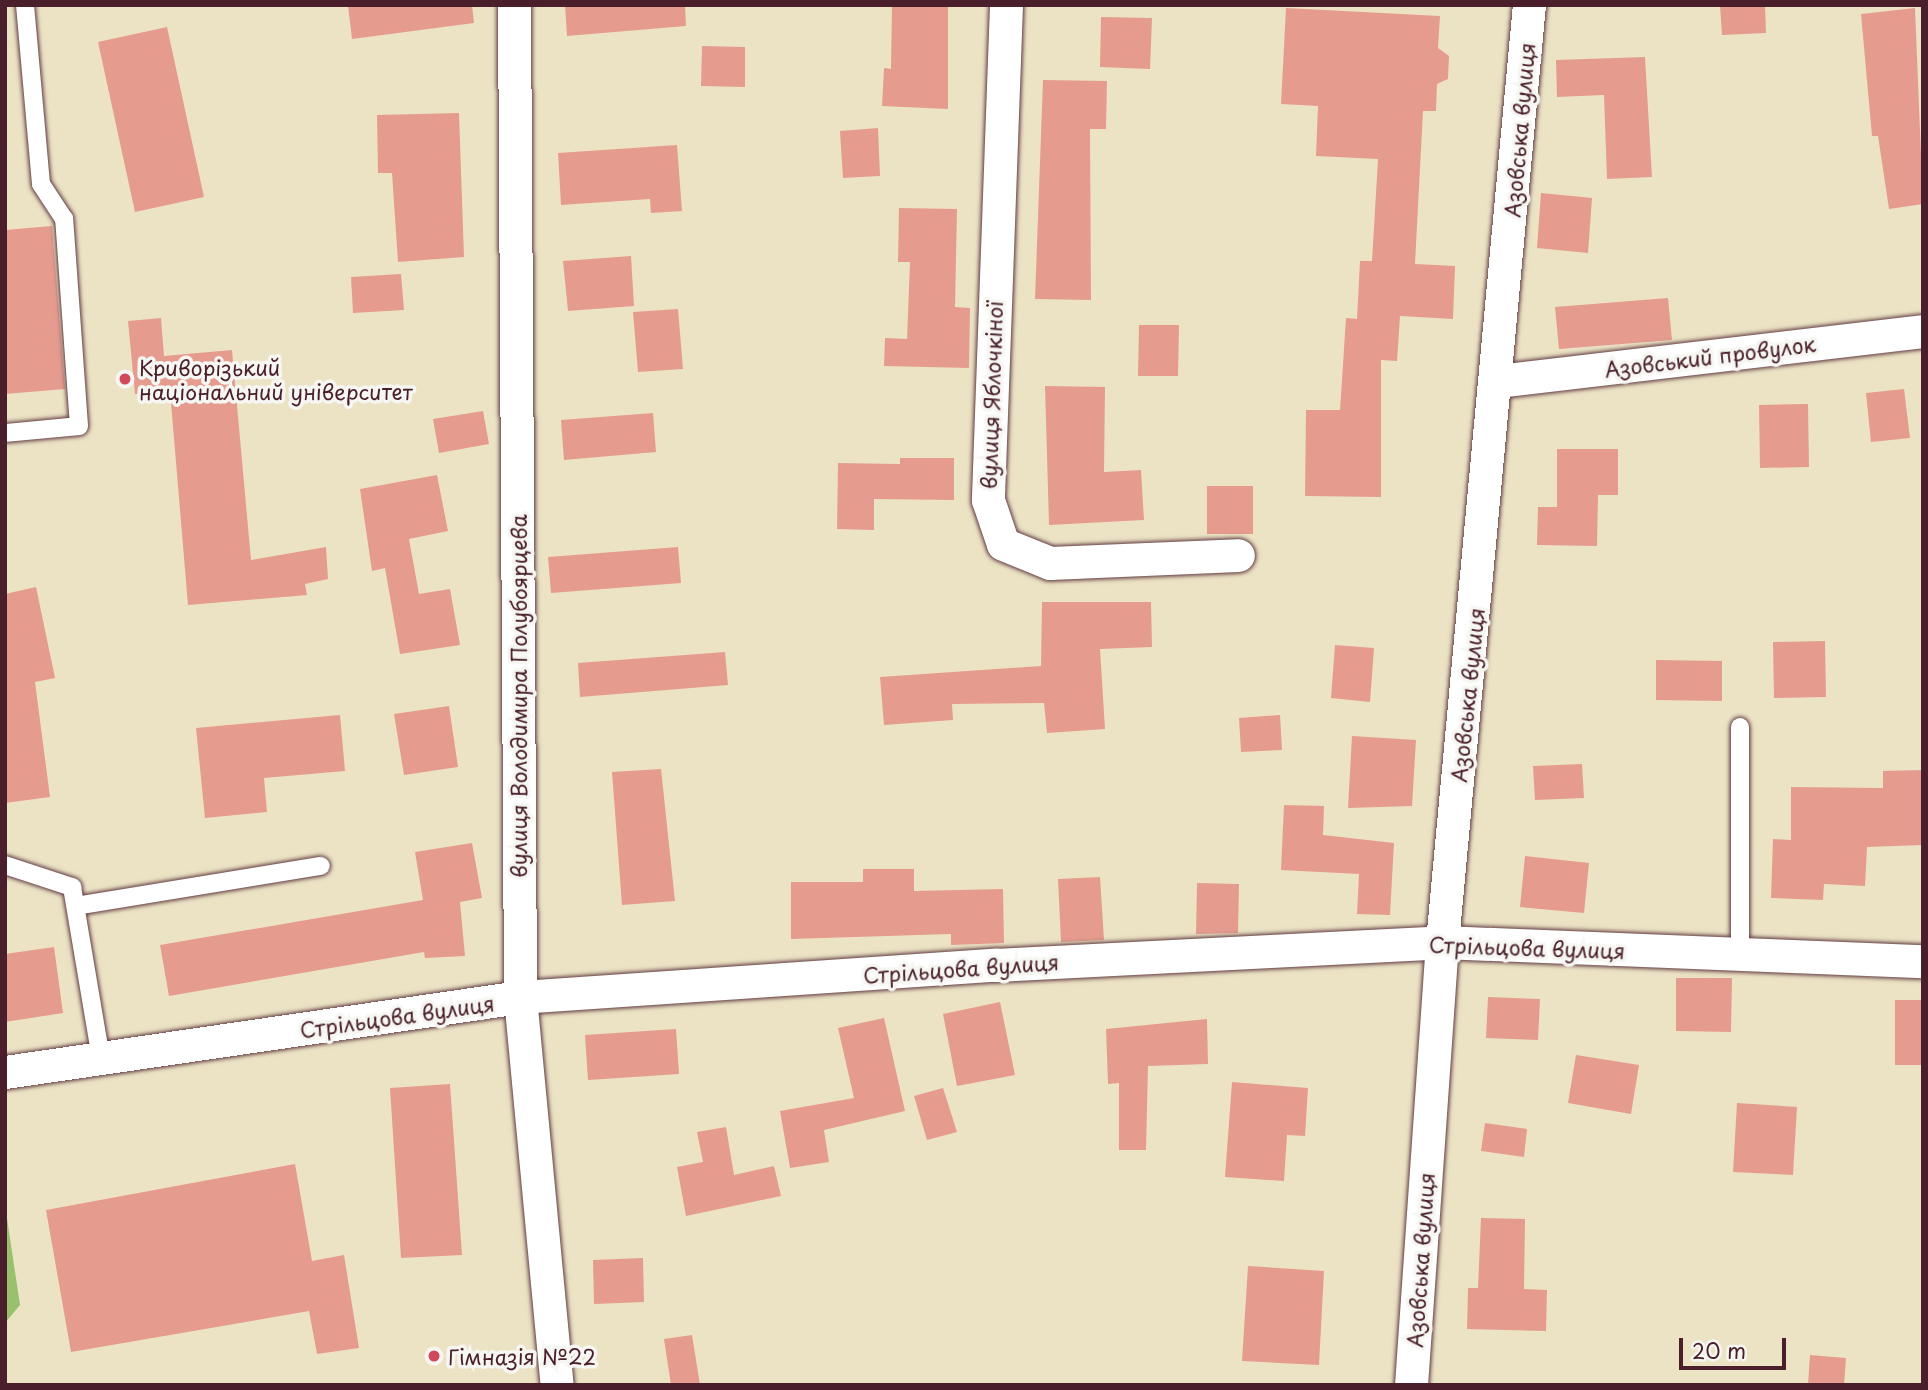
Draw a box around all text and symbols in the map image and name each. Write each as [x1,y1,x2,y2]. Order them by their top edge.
street label: Азовська вулиця [1499,41,1539,219]
street label: вулиця Яблочкіної [975,300,1007,490]
street label: Азовський провулок [1603,331,1817,381]
place label: Криворізький національний університет [139,354,413,404]
marker: Криворізький національний університет [117,371,133,387]
street label: вулиця Володимира Полубоярцева [505,514,531,878]
street label: Азовська вулиця [1445,606,1489,784]
street label: Стрільцова вулиця [1428,931,1626,963]
street label: Стрільцова вулиця [862,949,1060,987]
street label: Стрільцова вулиця [298,990,496,1042]
street label: Азовська вулиця [1401,1171,1439,1349]
scale bar [1683,1324,1790,1368]
text: 20 m [1692,1334,1746,1366]
place label: Гімназія №22 [448,1343,596,1369]
marker: Гімназія №22 [426,1348,442,1364]

